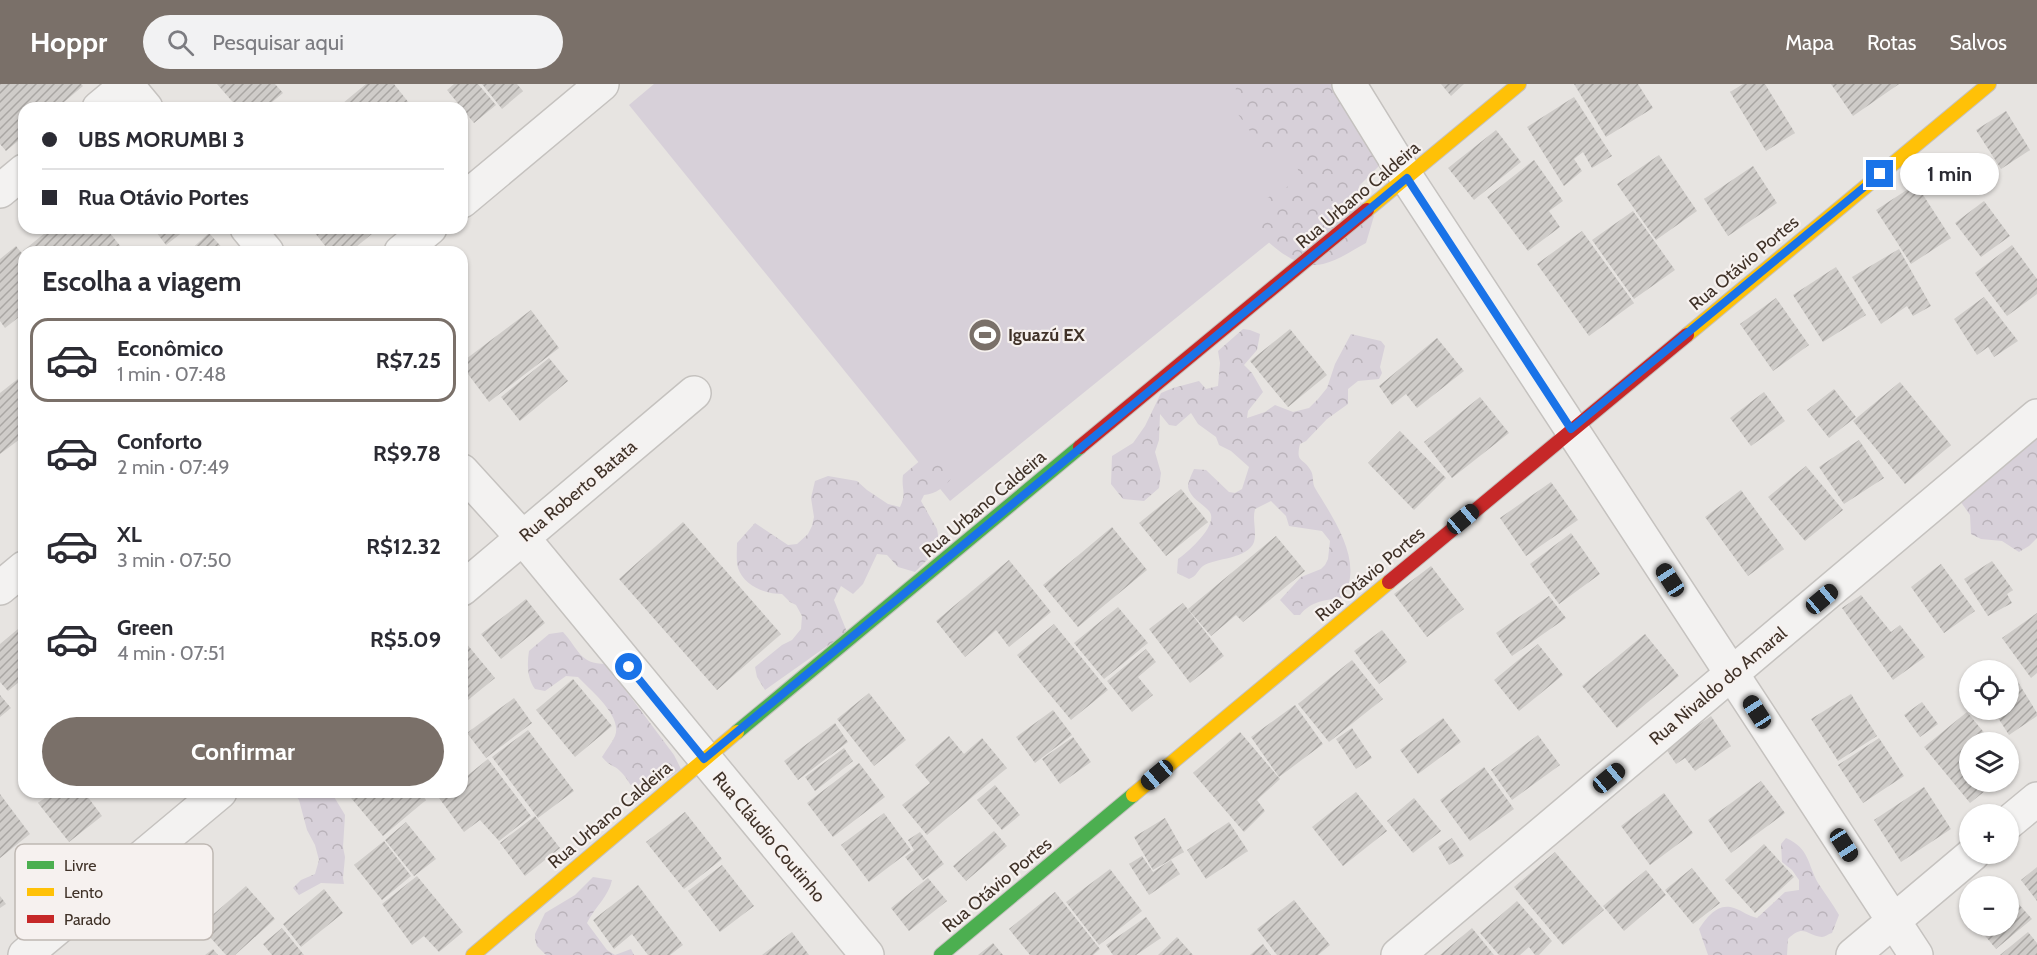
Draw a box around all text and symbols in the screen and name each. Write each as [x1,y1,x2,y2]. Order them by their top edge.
search box [143,15,563,69]
text: Hoppr [30,25,107,59]
icon: search [164,26,197,59]
text: Pesquisar aqui [212,29,344,56]
text: Mapa [1785,30,1834,55]
text: Rotas [1867,30,1916,55]
text: Salvos [1949,30,2007,55]
text: UBS MORUMBI 3 [78,126,245,153]
street label: Rua Urbano Caldeira [1292,137,1425,253]
callout: 1 min [1901,153,2000,195]
route end [1866,160,1893,187]
text: 1 min [1927,162,1972,186]
text: Rua Otávio Portes [78,184,249,211]
street label: Rua Otávio Portes [1685,211,1803,315]
text: Escolha a viagem [42,265,241,298]
sports icon: Iguazú EX [967,317,1003,353]
place label: Iguazú EX [1008,324,1085,346]
icon: car [45,333,99,387]
text: Econômico [117,335,223,362]
text: R$7.25 [376,347,441,374]
text: 1 min · 07:48 [117,362,226,386]
icon: car [45,426,99,480]
text: Conforto [117,428,202,455]
street label: Rua Roberto Batata [515,435,641,546]
text: R$9.78 [373,440,441,467]
street label: Rua Urbano Caldeira [918,446,1051,562]
text: 2 min · 07:49 [117,455,230,479]
car [1443,501,1483,537]
icon: car [45,519,99,573]
text: XL [117,521,142,548]
street label: Rua Otávio Portes [1311,522,1429,626]
text: R$12.32 [366,533,441,560]
text: 3 min · 07:50 [117,548,232,572]
car [1653,560,1687,600]
car [1802,581,1842,617]
icon: car [45,612,99,666]
text: Green [117,614,173,641]
street label: Rua Nivaldo do Amaral [1645,622,1792,750]
text: R$5.09 [370,626,441,653]
text: 4 min · 07:51 [117,641,225,665]
route start [615,653,642,680]
map controls [1959,660,2019,936]
button: locate [1959,660,2019,720]
car [1740,692,1774,732]
button: Confirmar [42,717,444,786]
button: layers [1959,732,2019,792]
street label: Rua Urbano Caldeira [544,757,677,873]
car [1137,757,1177,793]
car [1589,760,1629,796]
street label: Rua Cláudio Coutinho [708,767,830,907]
button: + [1959,804,2019,864]
car [1827,825,1861,865]
street label: Rua Otávio Portes [938,833,1056,937]
legend [15,844,213,940]
text: Livre [64,856,96,875]
button: − [1959,876,2019,936]
text: Lento [64,883,103,902]
text: Parado [64,910,111,929]

